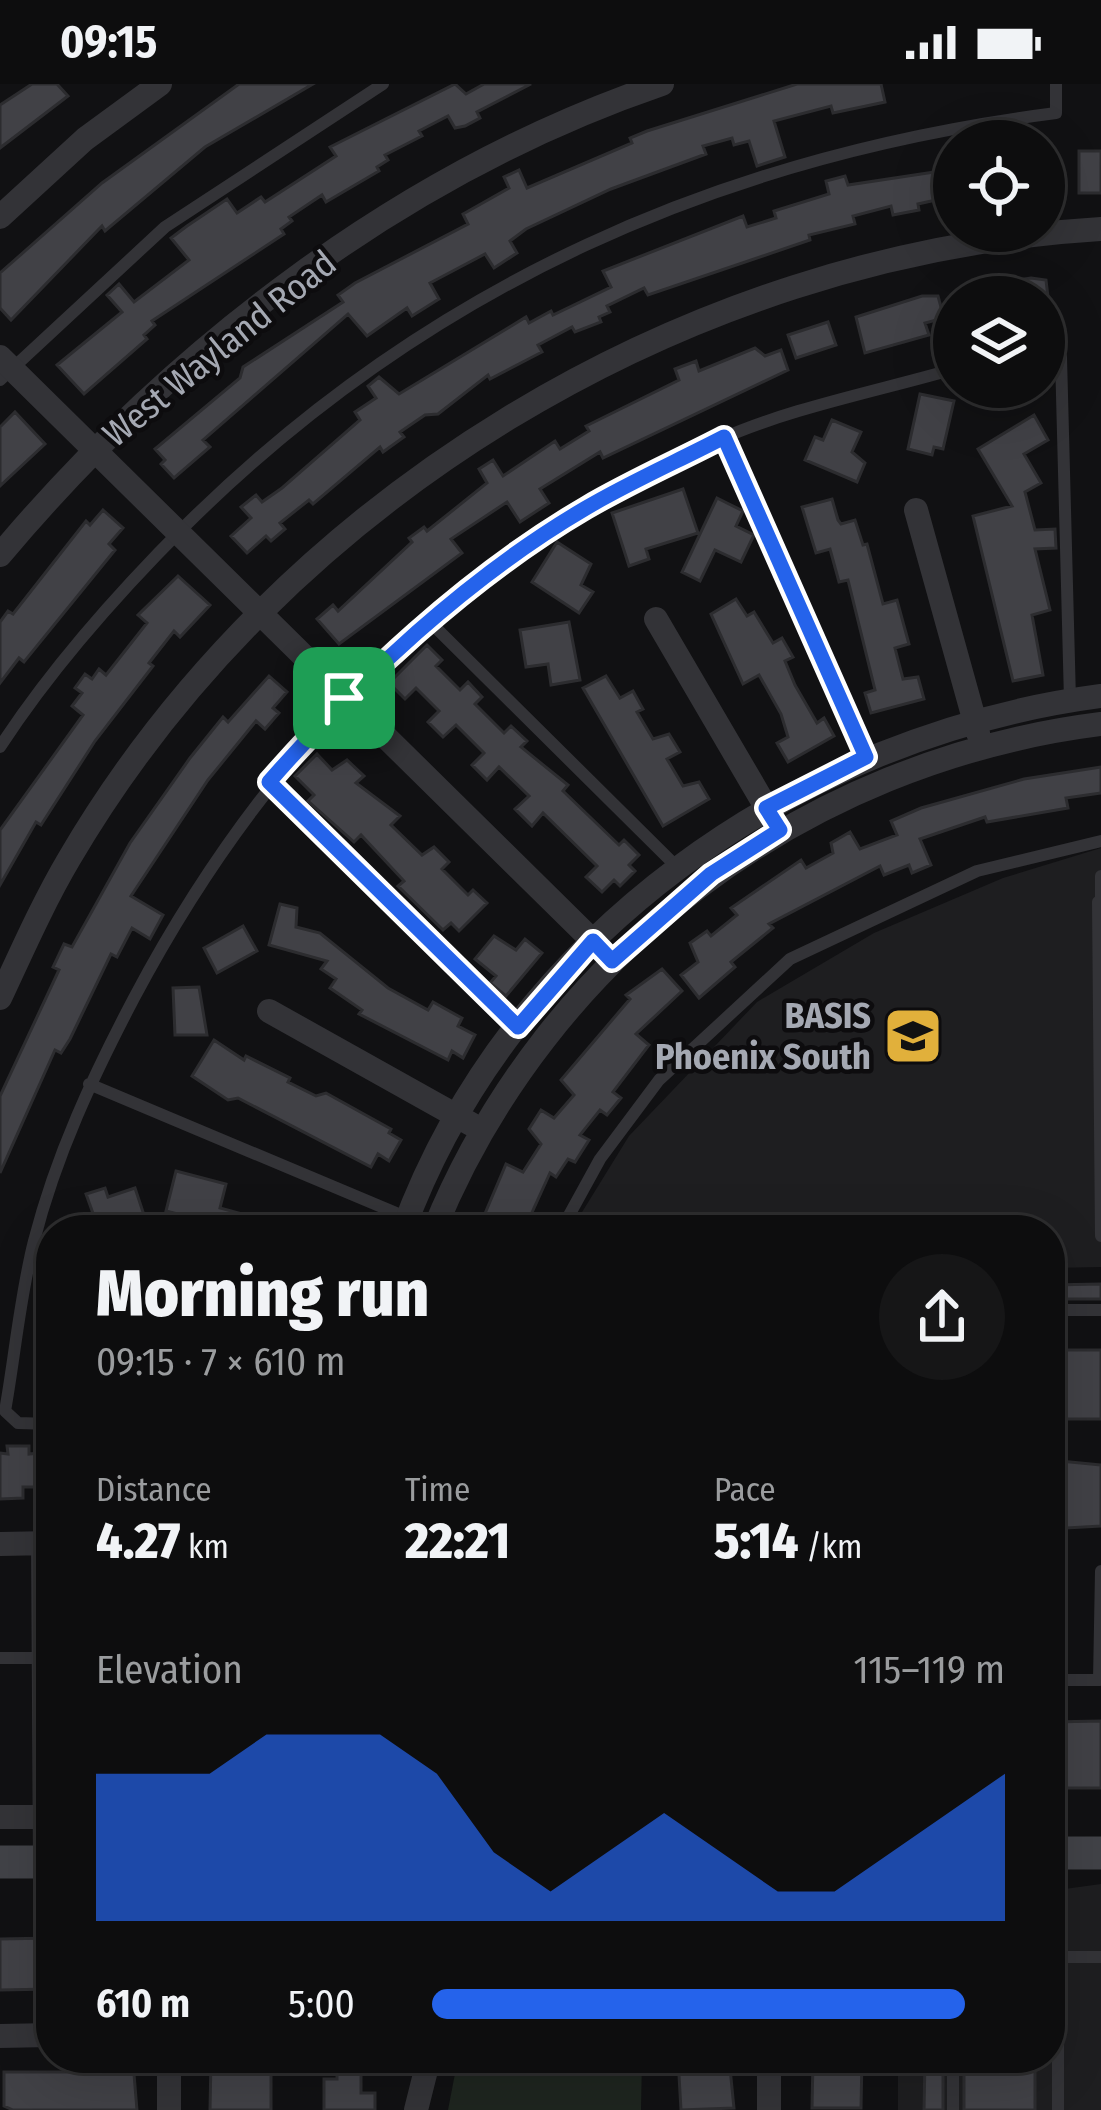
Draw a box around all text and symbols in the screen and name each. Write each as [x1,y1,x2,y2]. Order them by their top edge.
text: 09:15 [60,15,157,69]
map controls [933,120,1065,408]
button: locate [933,120,1065,252]
street label: West Wayland Road [94,241,345,456]
button: layers [933,276,1065,408]
pin [293,647,395,749]
icon: arrive [311,665,377,731]
place label: BASIS Phoenix South [655,994,871,1079]
school or university icon: BASIS Phoenix South [882,1005,944,1067]
text: Morning run [96,1254,429,1333]
button: share [879,1254,1005,1380]
text: 09:15 · 7 × 610 m [96,1339,345,1385]
text: Distance [96,1470,212,1510]
text: Time [405,1470,470,1510]
text: Pace [714,1470,776,1510]
text: 4.27 [96,1510,180,1572]
text: 22:21 [405,1510,510,1572]
text: 5:14 [714,1510,799,1572]
text: km [180,1527,229,1567]
text: /km [799,1527,862,1567]
text: Elevation [96,1647,243,1693]
text: 115–119 m [853,1647,1005,1693]
text: 610 m [96,1981,190,2027]
text: 5:00 [288,1981,355,2027]

